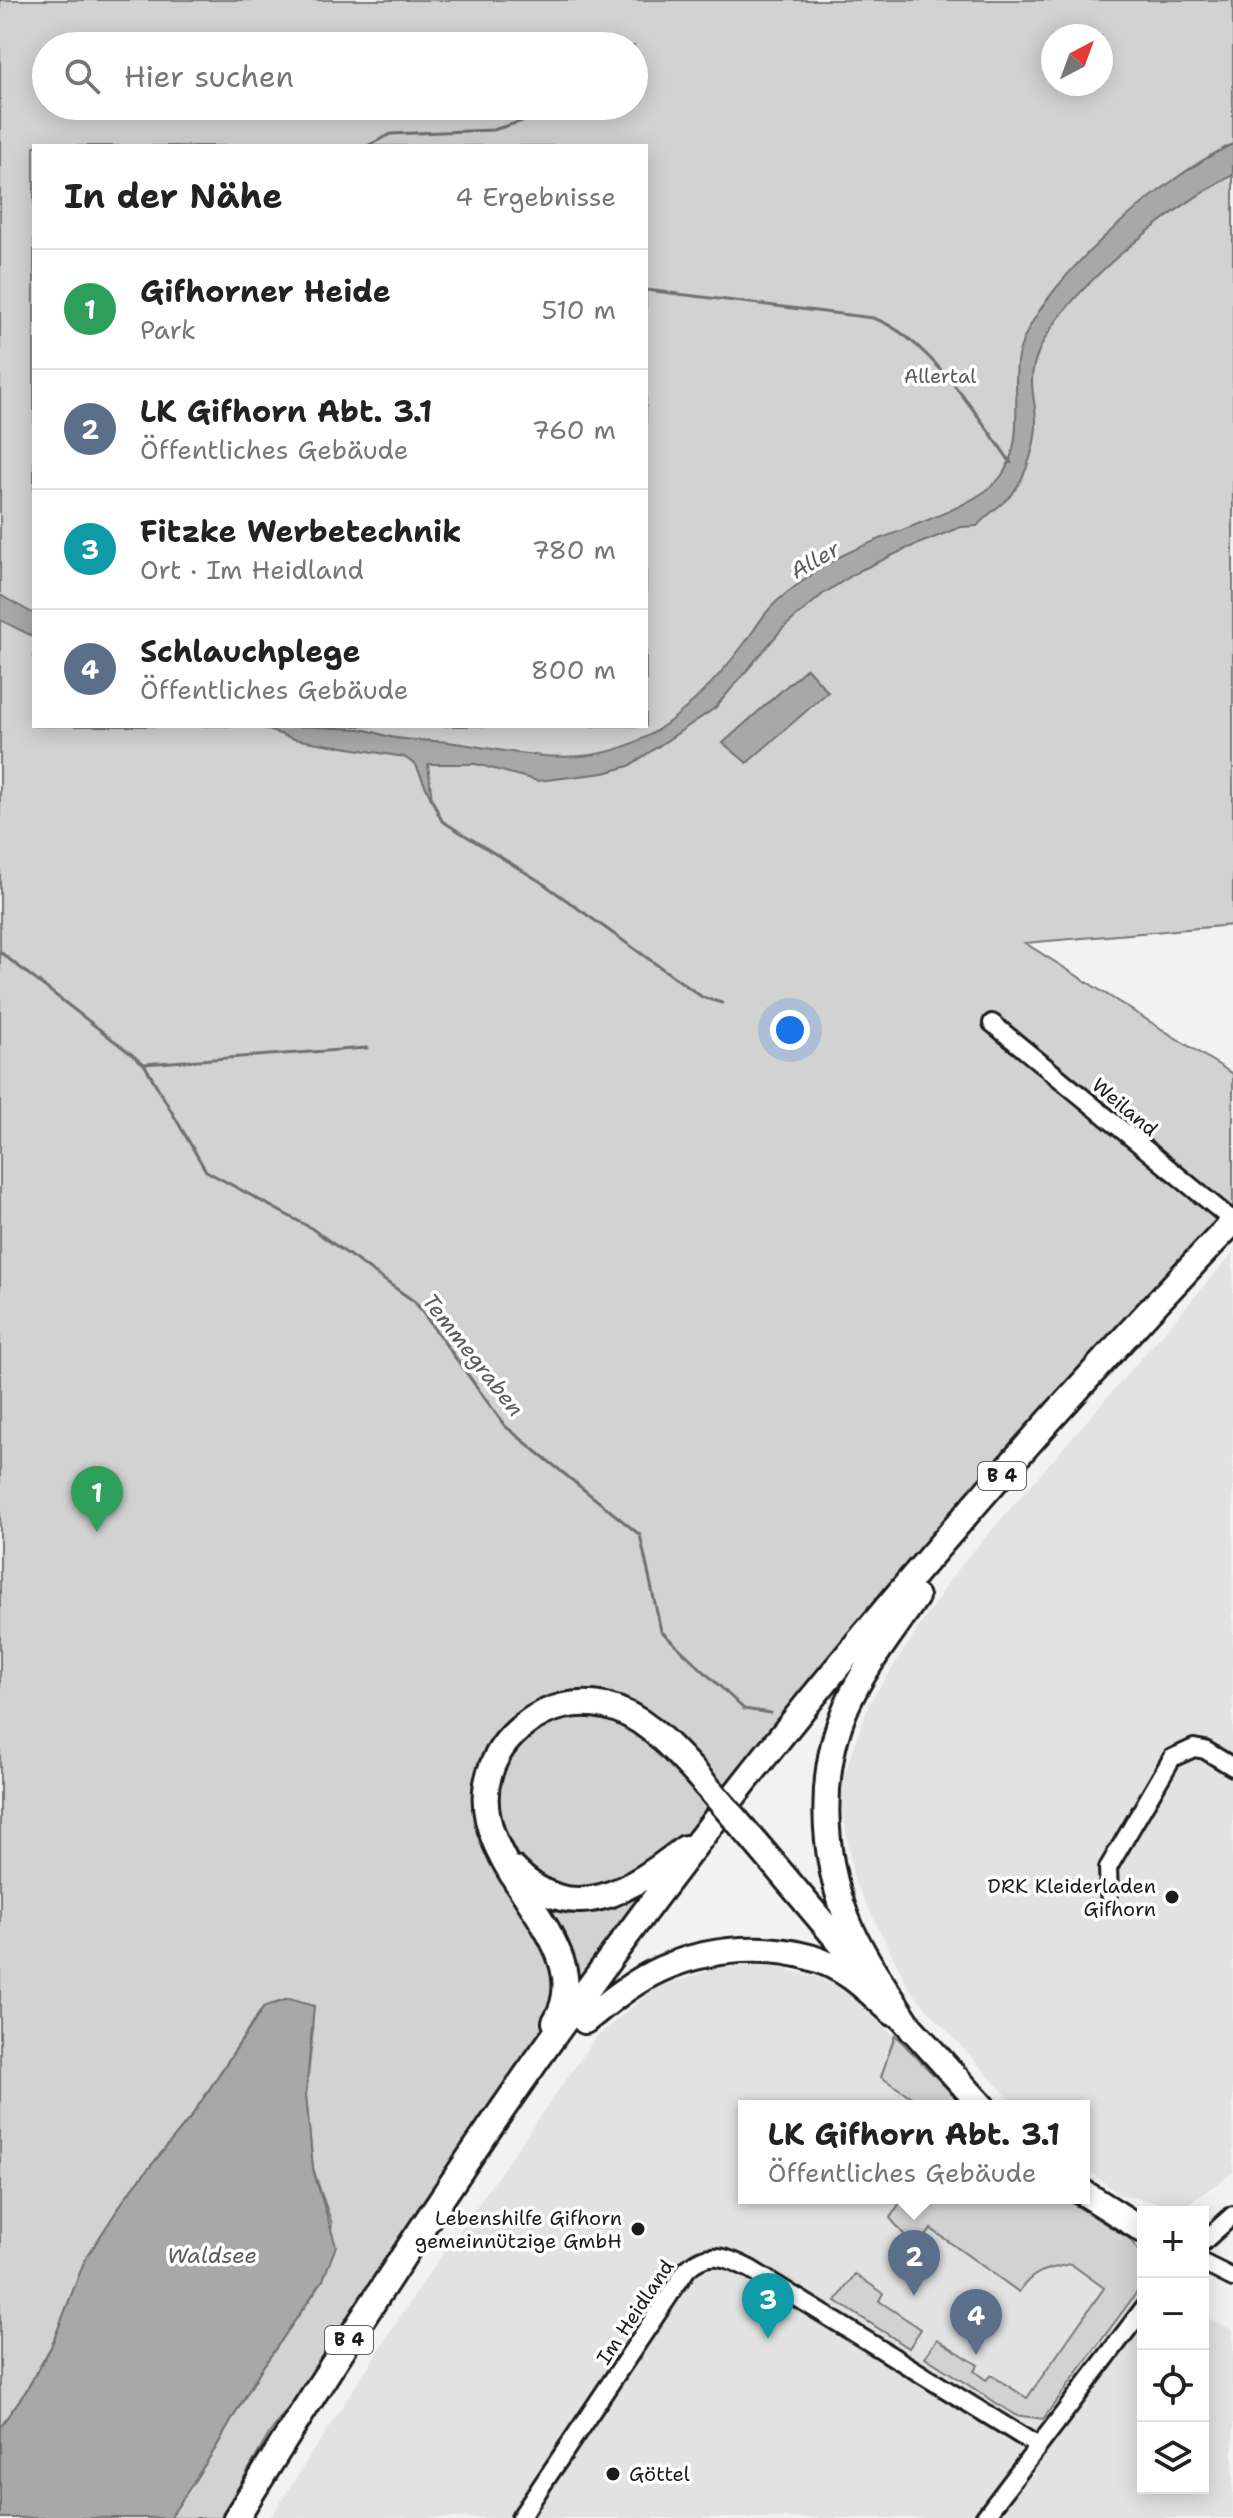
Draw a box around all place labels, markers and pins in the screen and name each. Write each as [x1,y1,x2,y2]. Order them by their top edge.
pin: 1 [71,1466,123,1532]
place label: DRK Kleiderladen Gifhorn [988,1873,1156,1922]
marker: DRK Kleiderladen Gifhorn [1163,1888,1181,1906]
place label: Lebenshilfe Gifhorn gemeinnützige GmbH [415,2205,622,2254]
marker: Lebenshilfe Gifhorn gemeinnützige GmbH [629,2220,647,2238]
pin: 2 [888,2230,940,2296]
pin: 3 [742,2273,794,2339]
pin: 4 [950,2289,1002,2355]
place label: Göttel [629,2461,690,2487]
marker: Göttel [604,2465,622,2483]

